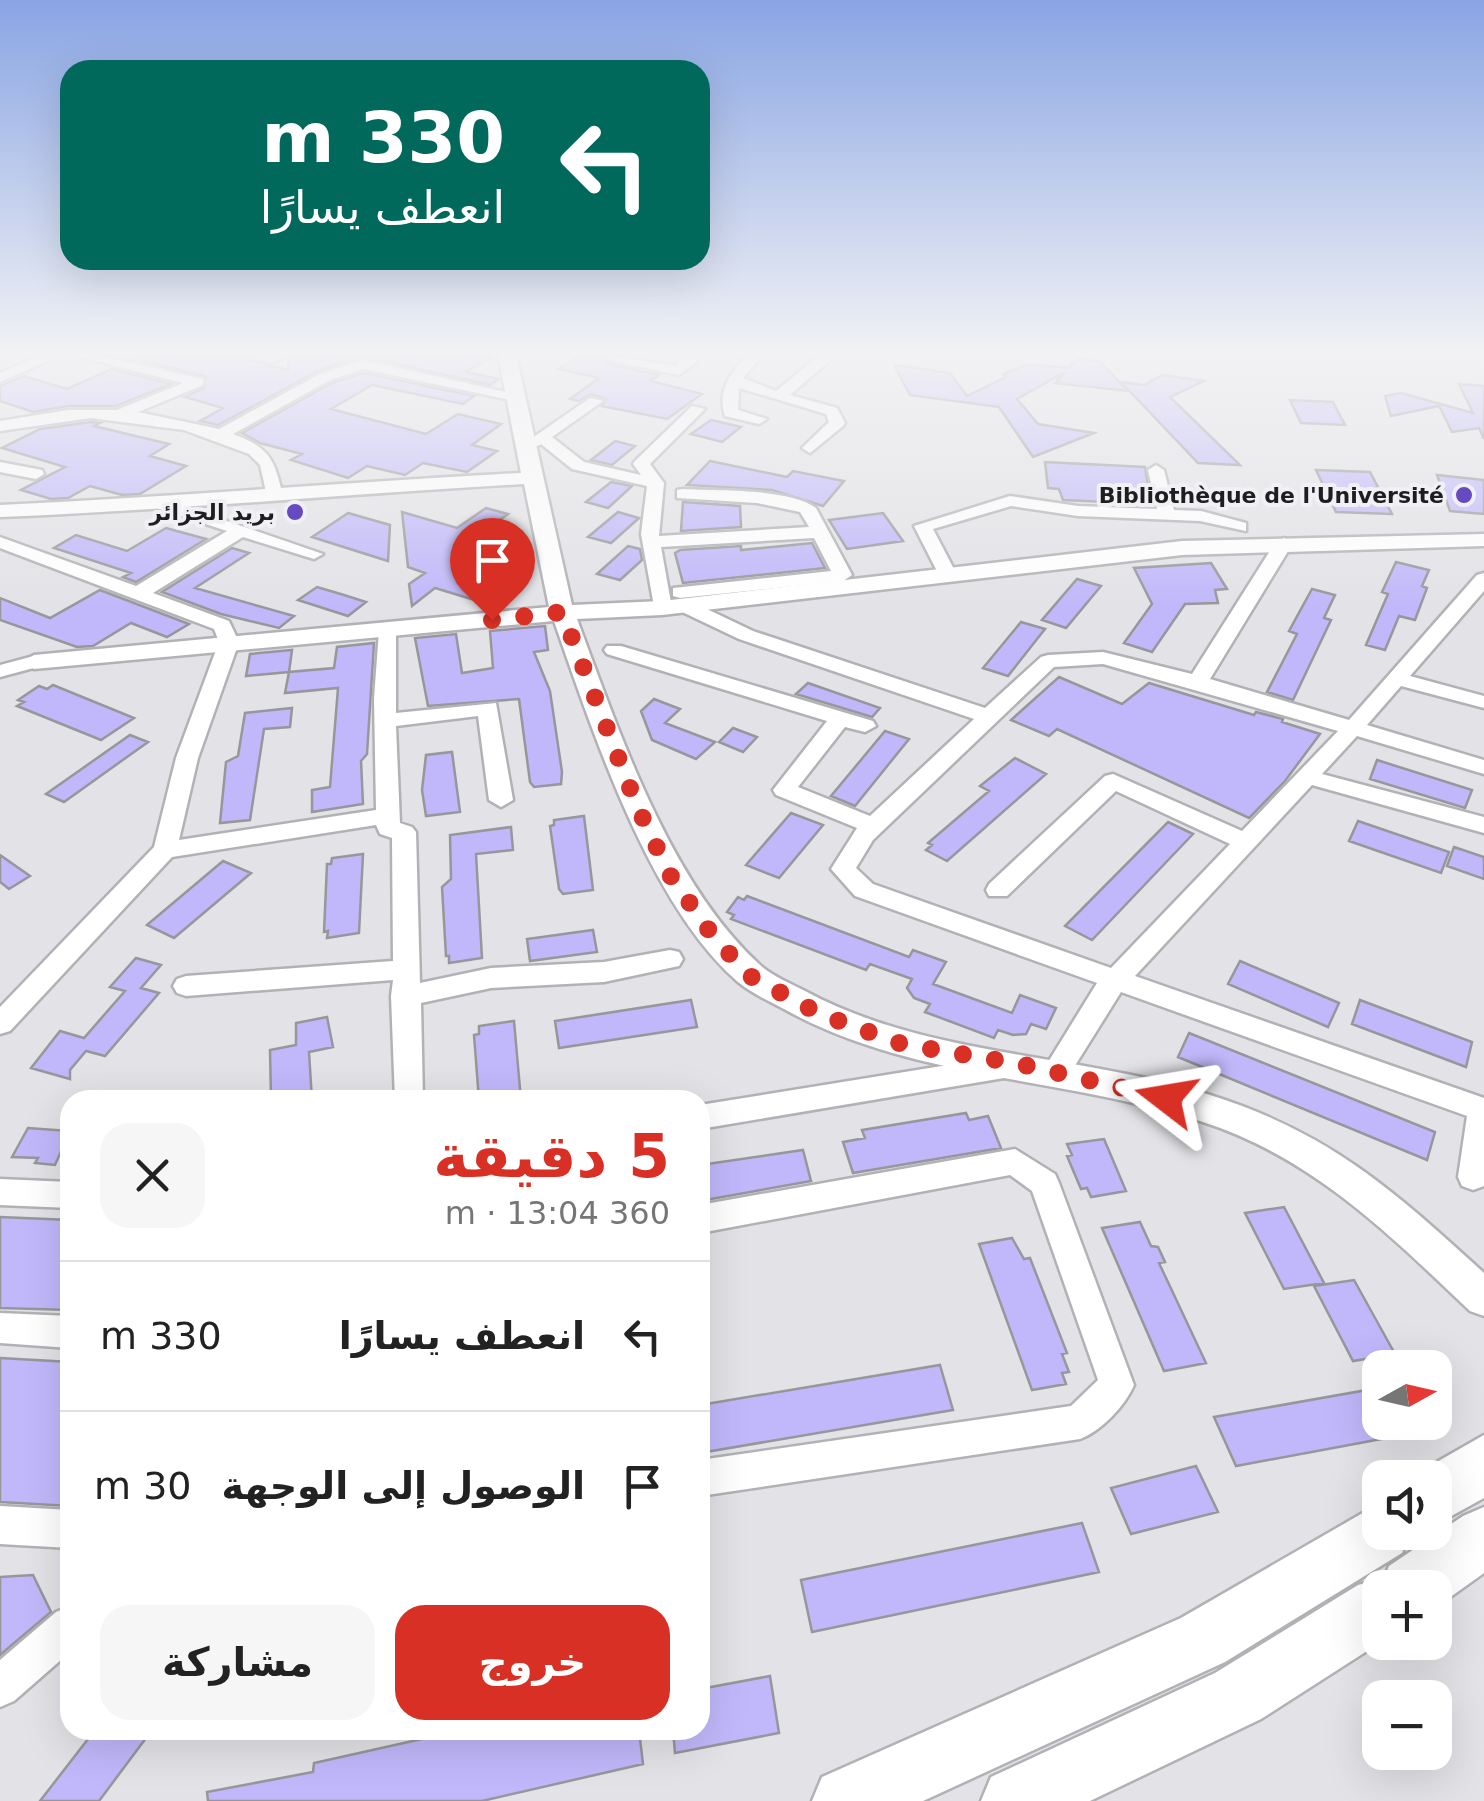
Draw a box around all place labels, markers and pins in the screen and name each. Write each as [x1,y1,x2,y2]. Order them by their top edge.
place label: Bibliothèque de l'Université [1099,483,1444,508]
marker: Bibliothèque de l'Université [1453,484,1475,506]
place label: بريد الجزائر [149,500,275,526]
marker: بريد الجزائر [284,501,306,523]
pin [450,518,535,621]

